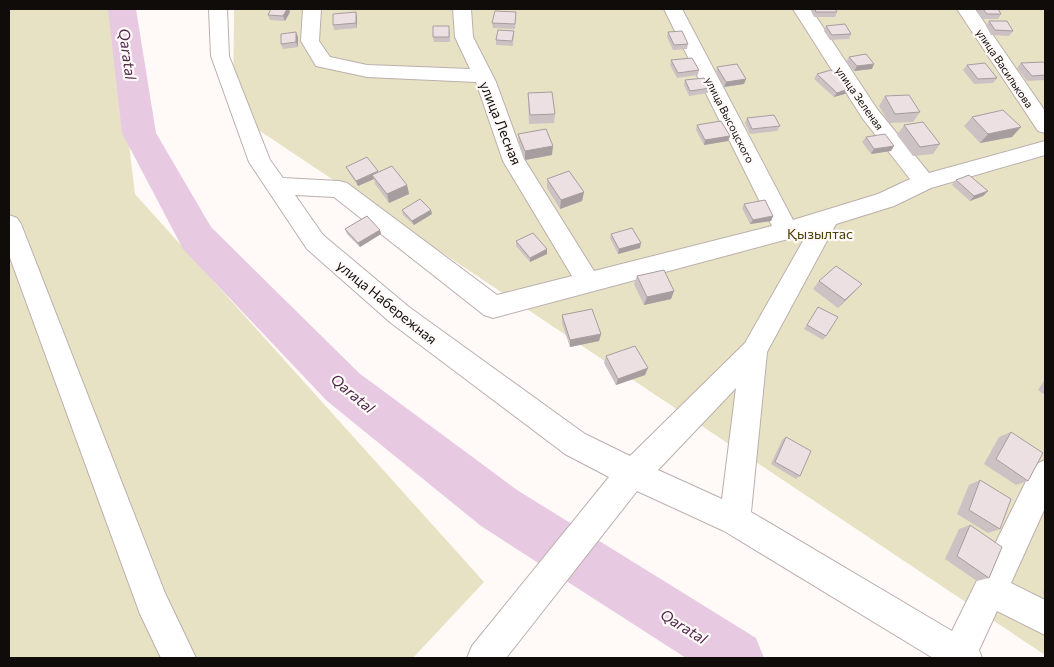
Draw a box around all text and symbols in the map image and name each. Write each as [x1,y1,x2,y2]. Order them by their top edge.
street label: улица Василькова [974,26,1036,110]
water label: Qaratal [115,27,141,82]
street label: улица Зеленая [833,64,887,132]
street label: улица Высоцского [703,75,757,165]
street label: улица Лесная [477,79,525,167]
park label: Қызылтас [787,225,853,242]
street label: улица Набережная [334,256,440,348]
water label: Qaratal [327,370,379,417]
water label: Qaratal [657,605,712,648]

